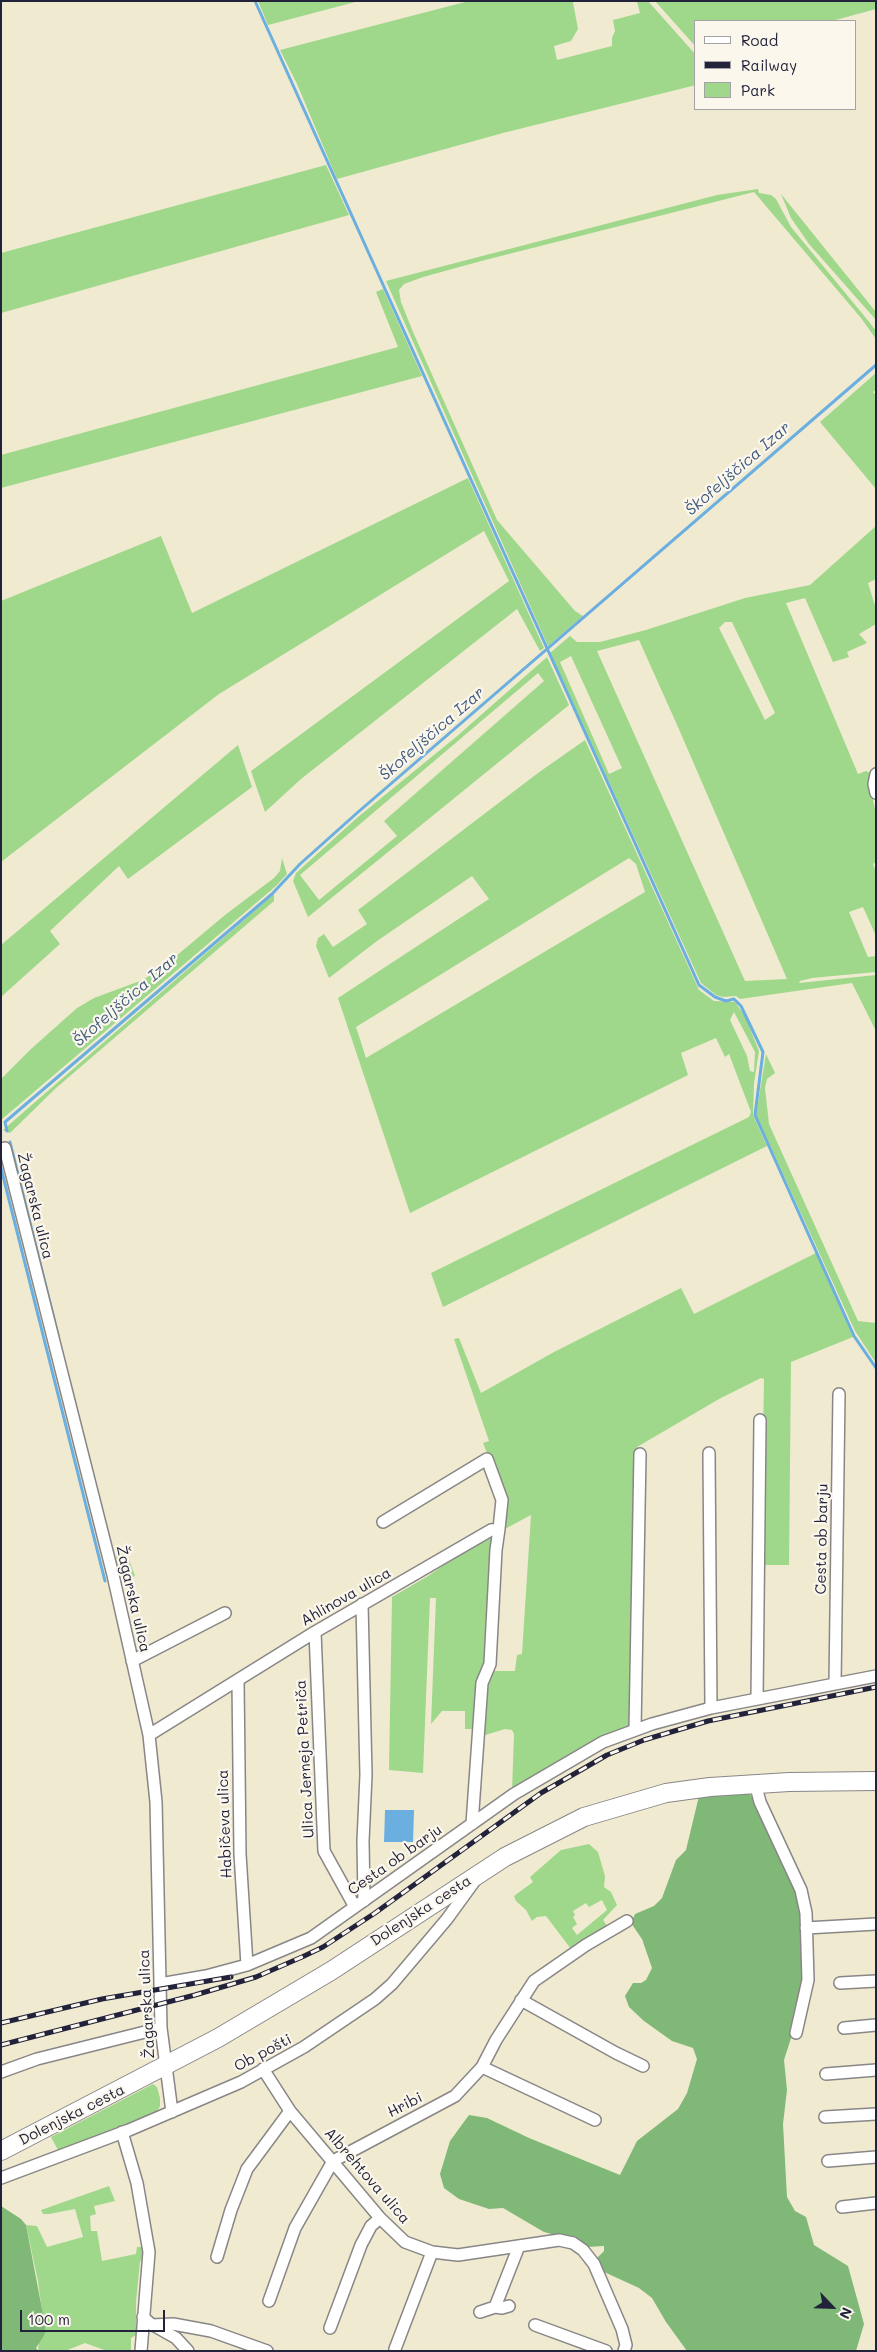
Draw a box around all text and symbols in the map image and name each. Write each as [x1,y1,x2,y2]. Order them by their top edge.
legend [694,20,857,110]
text: Road [741,30,778,50]
text: Railway [741,55,797,75]
text: Park [741,80,775,100]
water label: Škofeljščica Izar [682,418,794,520]
water label: Škofeljščica Izar [376,683,488,785]
water label: Škofeljščica Izar [70,949,182,1051]
street label: Žagarska ulica [13,1151,57,1261]
street label: Cesta ob barju [812,1483,832,1595]
street label: Žagarska ulica [112,1544,154,1654]
street label: Ahlinova ulica [298,1564,394,1630]
street label: Ulica Jerneja Petriča [292,1679,318,1839]
street label: Habičeva ulica [214,1769,236,1879]
street label: Cesta ob barju [344,1821,446,1899]
street label: Dolenjska cesta [367,1872,475,1950]
street label: Žagarska ulica [135,1949,159,2059]
street label: Ob pošti [231,2030,295,2076]
street label: Dolenjska cesta [16,2081,128,2149]
street label: Hribi [384,2089,426,2121]
street label: Albrehtova ulica [320,2124,414,2228]
north arrow [807,2282,857,2332]
scale bar [22,2300,168,2332]
text: N [835,2305,857,2322]
text: 100 m [28,2309,70,2329]

